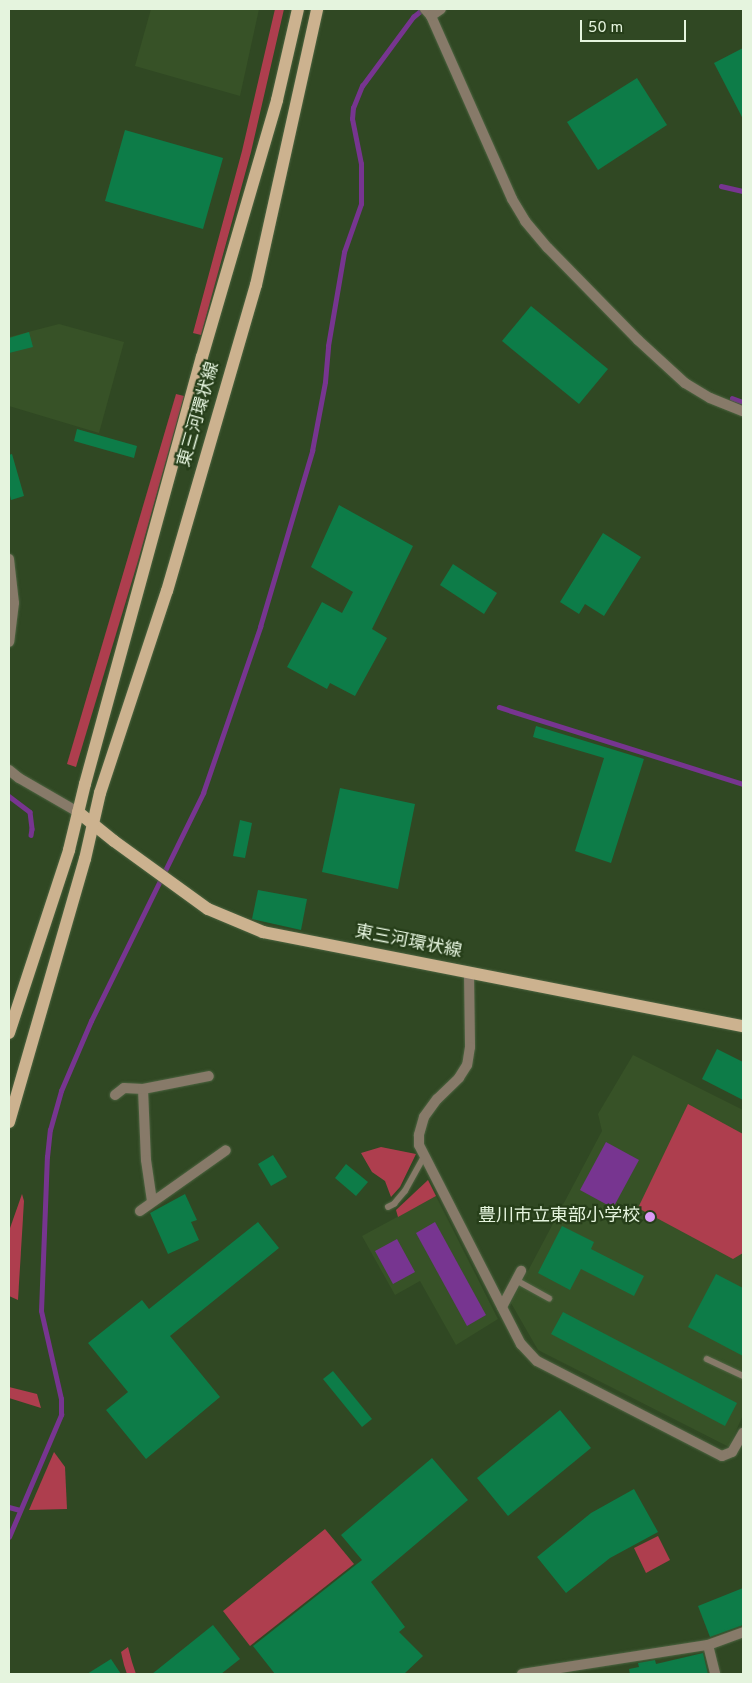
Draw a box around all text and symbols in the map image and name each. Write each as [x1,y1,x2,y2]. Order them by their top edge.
scale bar [582,10,688,42]
text: 50 m [588,19,623,38]
street label: 東三河環状線 [175,360,225,470]
street label: 東三河環状線 [353,922,463,964]
place label: 豊川市立東部小学校 [478,1206,640,1228]
marker: 豊川市立東部小学校 [644,1211,656,1223]

